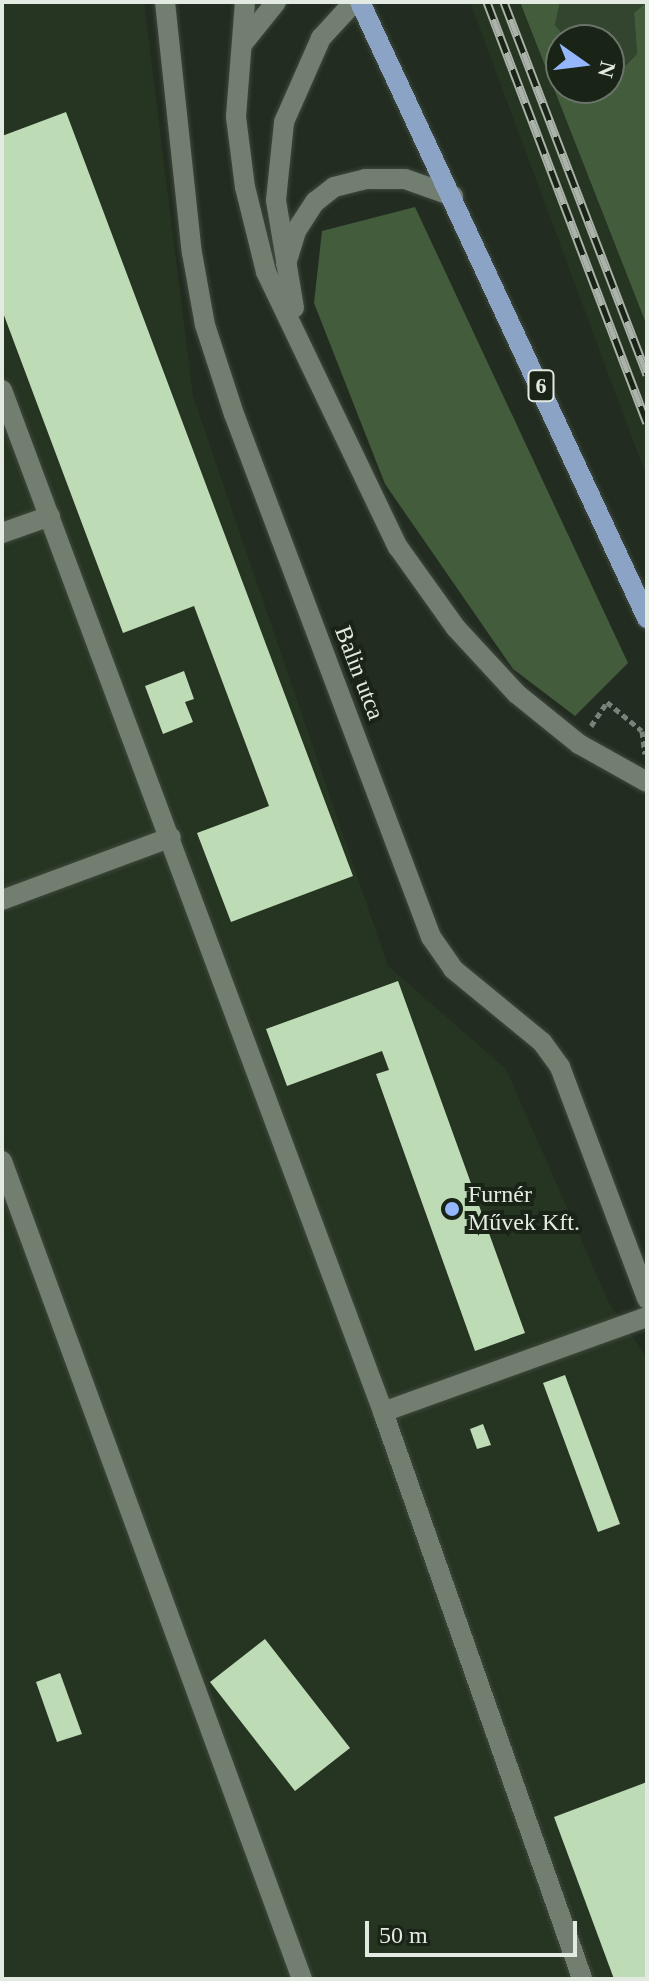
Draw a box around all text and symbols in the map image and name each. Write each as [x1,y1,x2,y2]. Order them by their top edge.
north arrow [545,24,625,104]
text: N [593,59,621,80]
road number: 6 [527,368,555,404]
street label: Balin utca [328,622,390,724]
place label: Furnér Művek Kft. [468,1181,580,1237]
marker: Furnér Művek Kft. [443,1200,461,1218]
scale bar [369,1905,581,1955]
text: 50 m [379,1922,428,1948]

